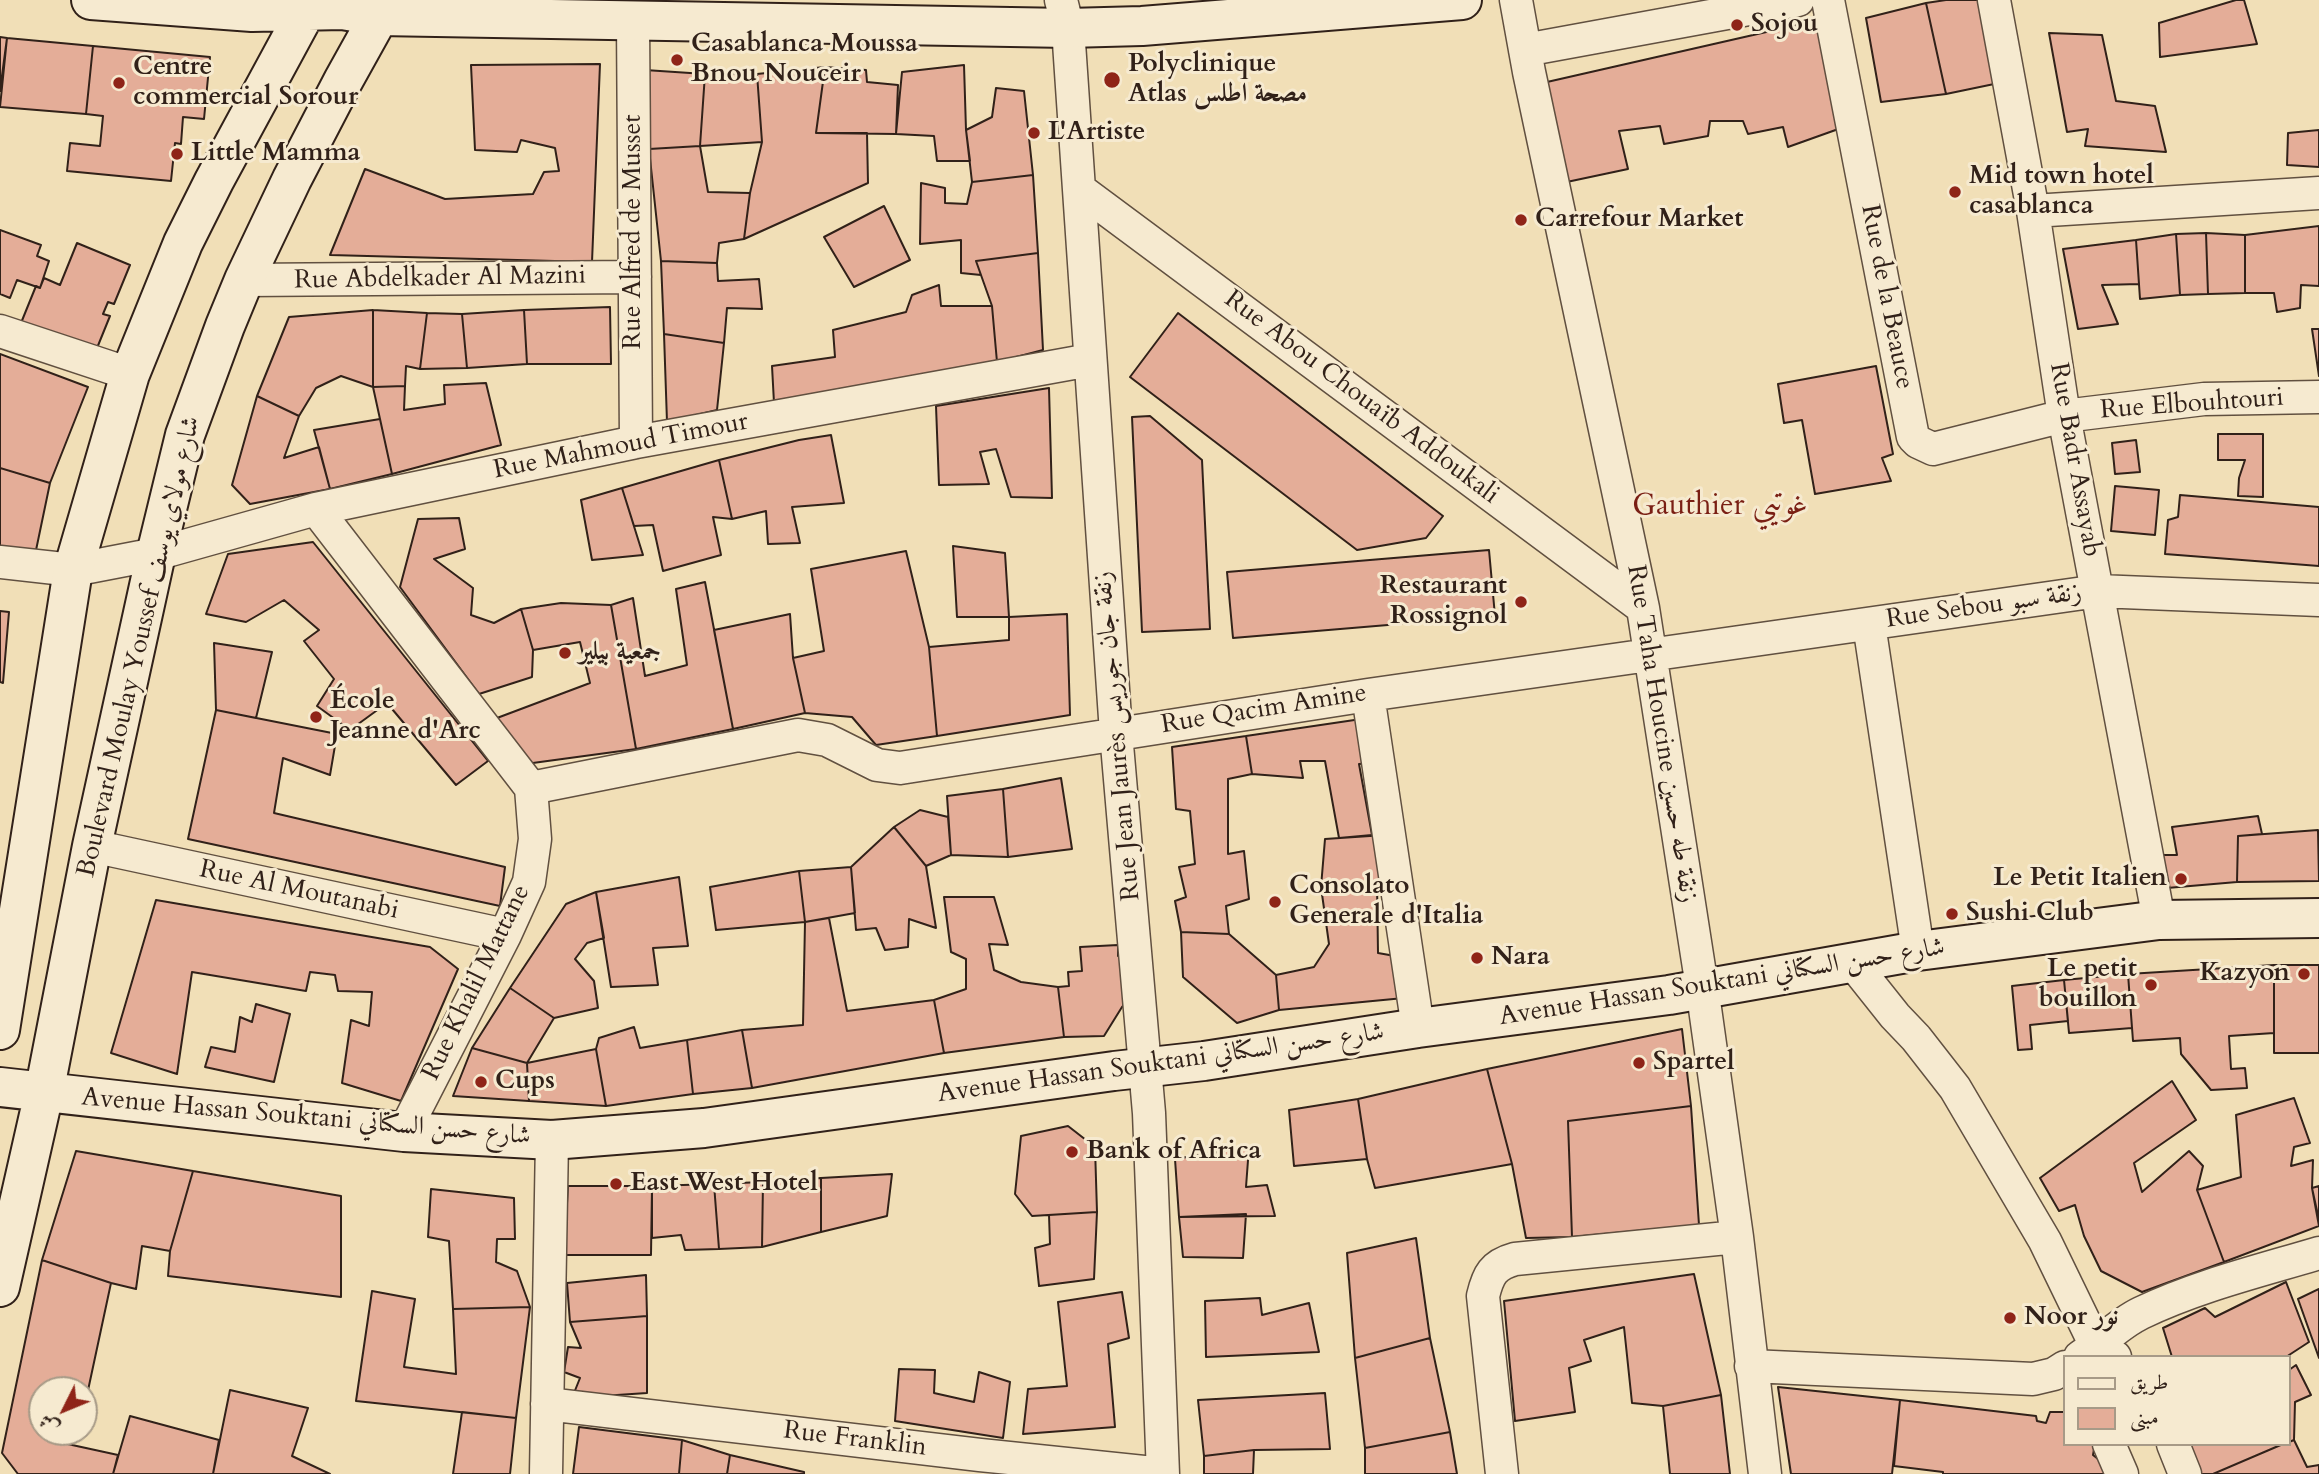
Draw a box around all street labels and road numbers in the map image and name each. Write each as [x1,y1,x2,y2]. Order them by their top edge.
street label: Rue Alfred de Musset [618,114,650,350]
street label: Rue de la Beauce [1853,202,1919,392]
street label: Rue Abdelkader Al Mazini [294,261,586,297]
street label: Rue Abou Chouaïb Addoukali [1218,284,1504,512]
street label: Rue Badr Assayab [2042,361,2106,559]
street label: Rue Elbouhtouri [2099,383,2285,427]
street label: Rue Mahmoud Timour [491,407,751,487]
street label: Boulevard Moulay Youssef شارع مولاي يوسف [72,414,208,880]
street label: Rue Taha Houcine زنقة طه حسين [1619,563,1703,905]
street label: Rue Jean Jaurès زنقة جان جوريس [1088,570,1148,902]
street label: Rue Sebou زنقة سبو [1884,578,2084,636]
street label: Rue Qacim Amine [1159,678,1369,742]
street label: Rue Al Moutanabi [197,855,401,927]
street label: Rue Khalil Mattane [416,880,538,1086]
street label: Avenue Hassan Souktani شارع حسن السكتاني [1497,932,1947,1034]
street label: Avenue Hassan Souktani شارع حسن السكتاني [936,1017,1386,1111]
street label: Avenue Hassan Souktani شارع حسن السكتاني [80,1083,532,1153]
street label: Rue Franklin [782,1416,928,1464]

